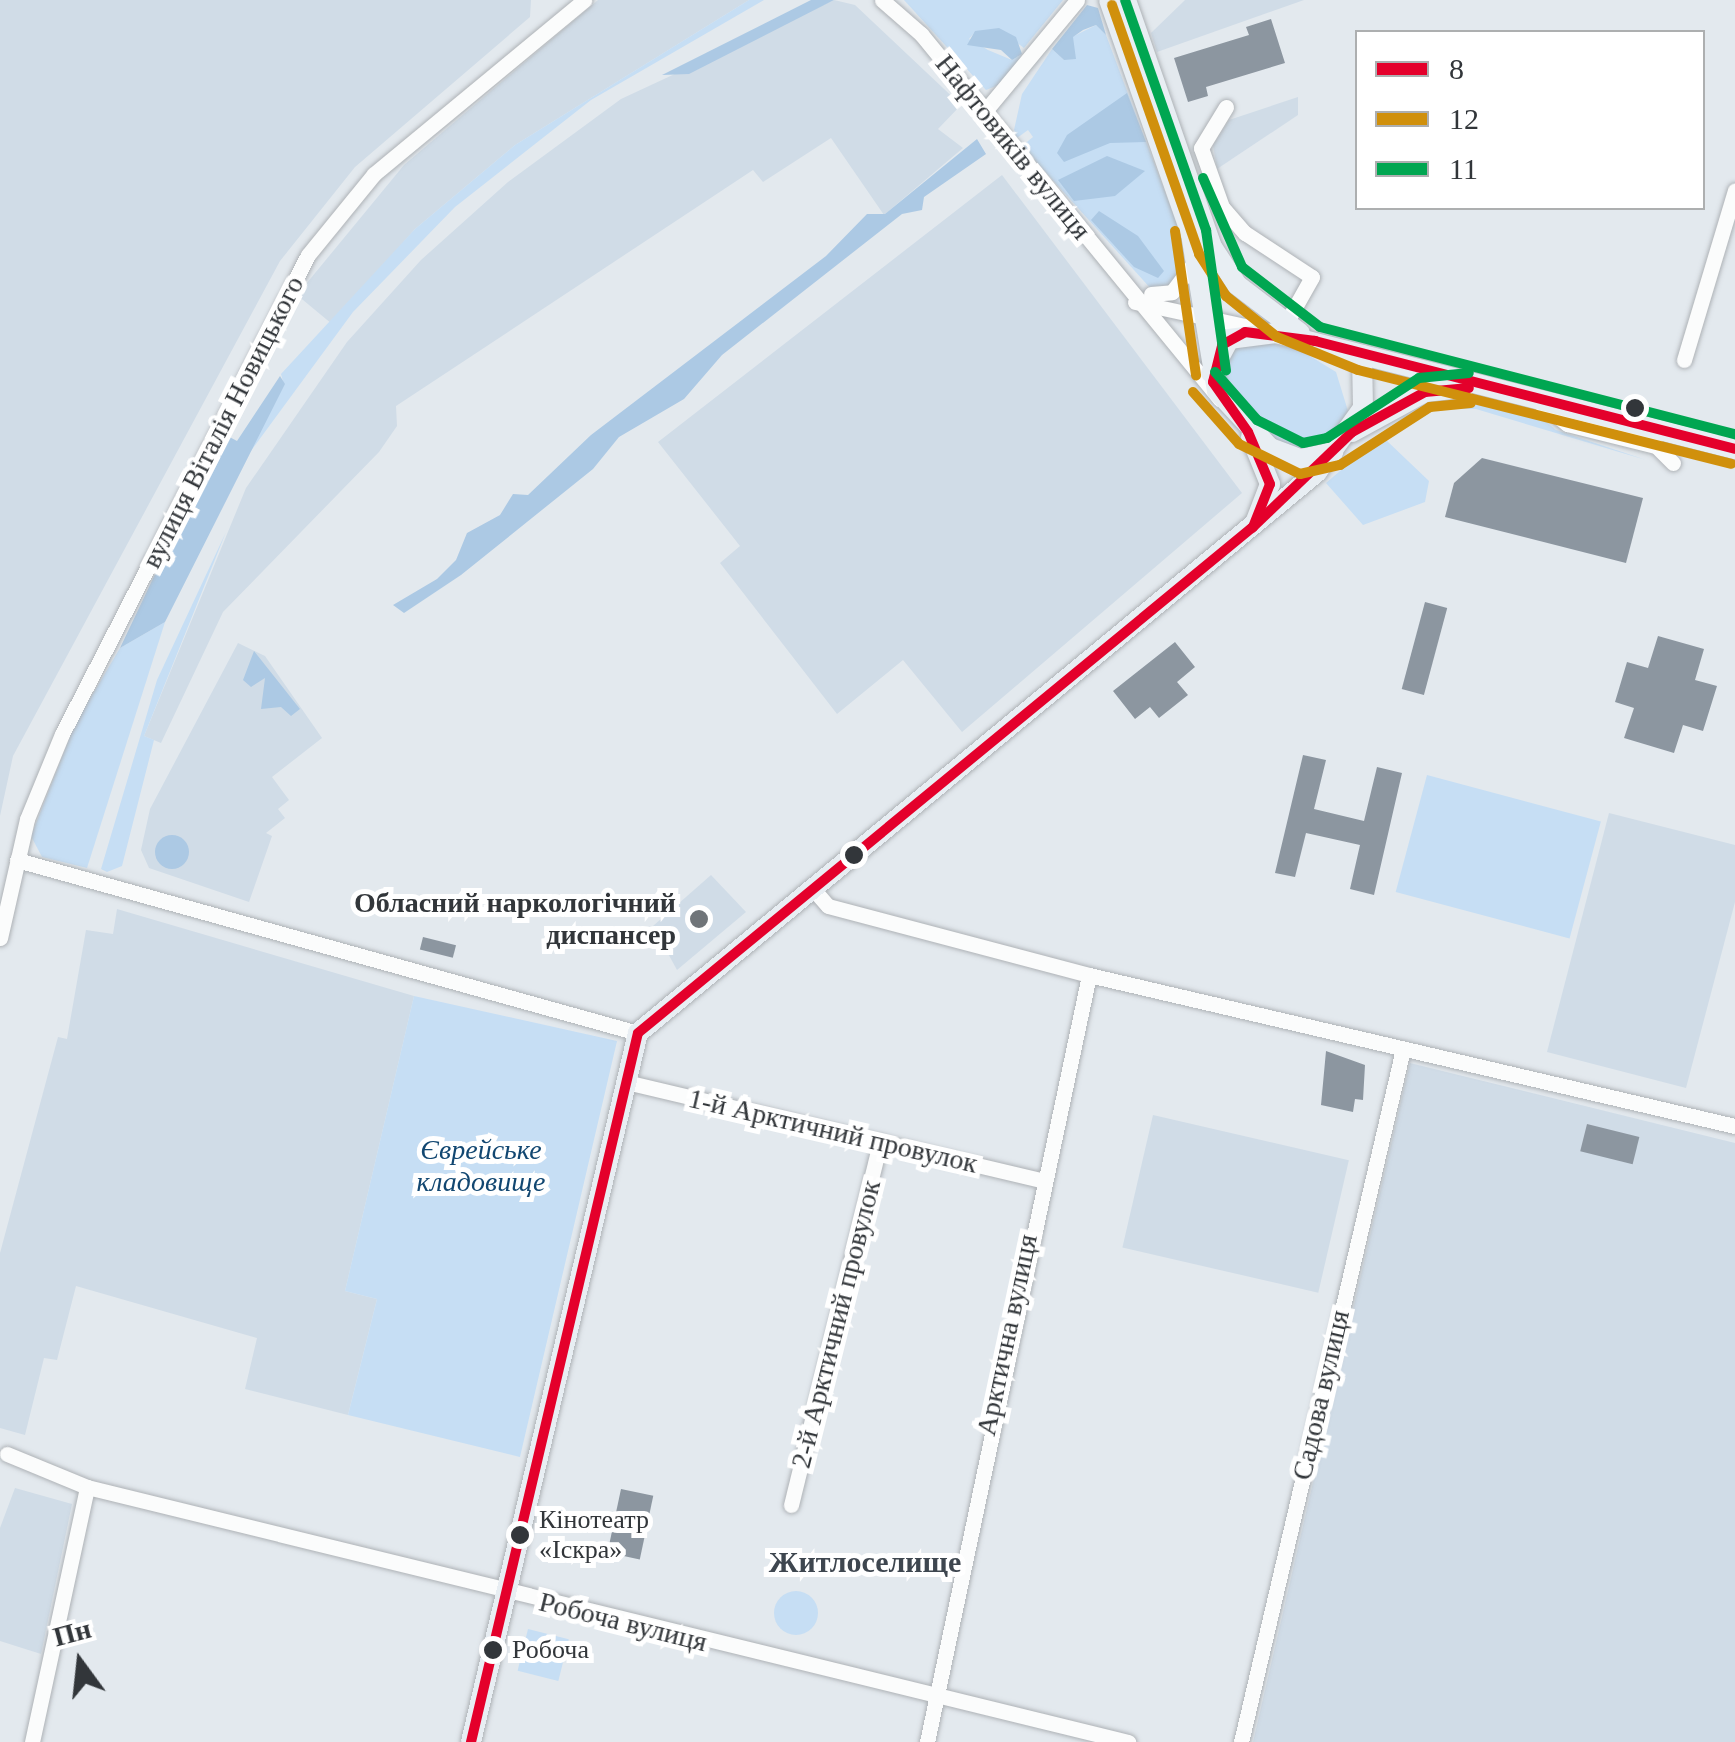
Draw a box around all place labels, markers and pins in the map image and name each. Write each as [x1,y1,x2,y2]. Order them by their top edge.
unlabelled marker [1625,398,1645,418]
unlabelled marker [844,845,864,865]
place label: Обласний наркологічний диспансер [354,886,676,952]
marker: Обласний наркологічний диспансер [686,906,712,932]
place label: Кінотеатр «Іскра» [539,1504,649,1566]
marker: Кінотеатр «Іскра» [510,1525,530,1545]
place label: Робоча [512,1634,589,1666]
marker: Робоча [483,1640,503,1660]

